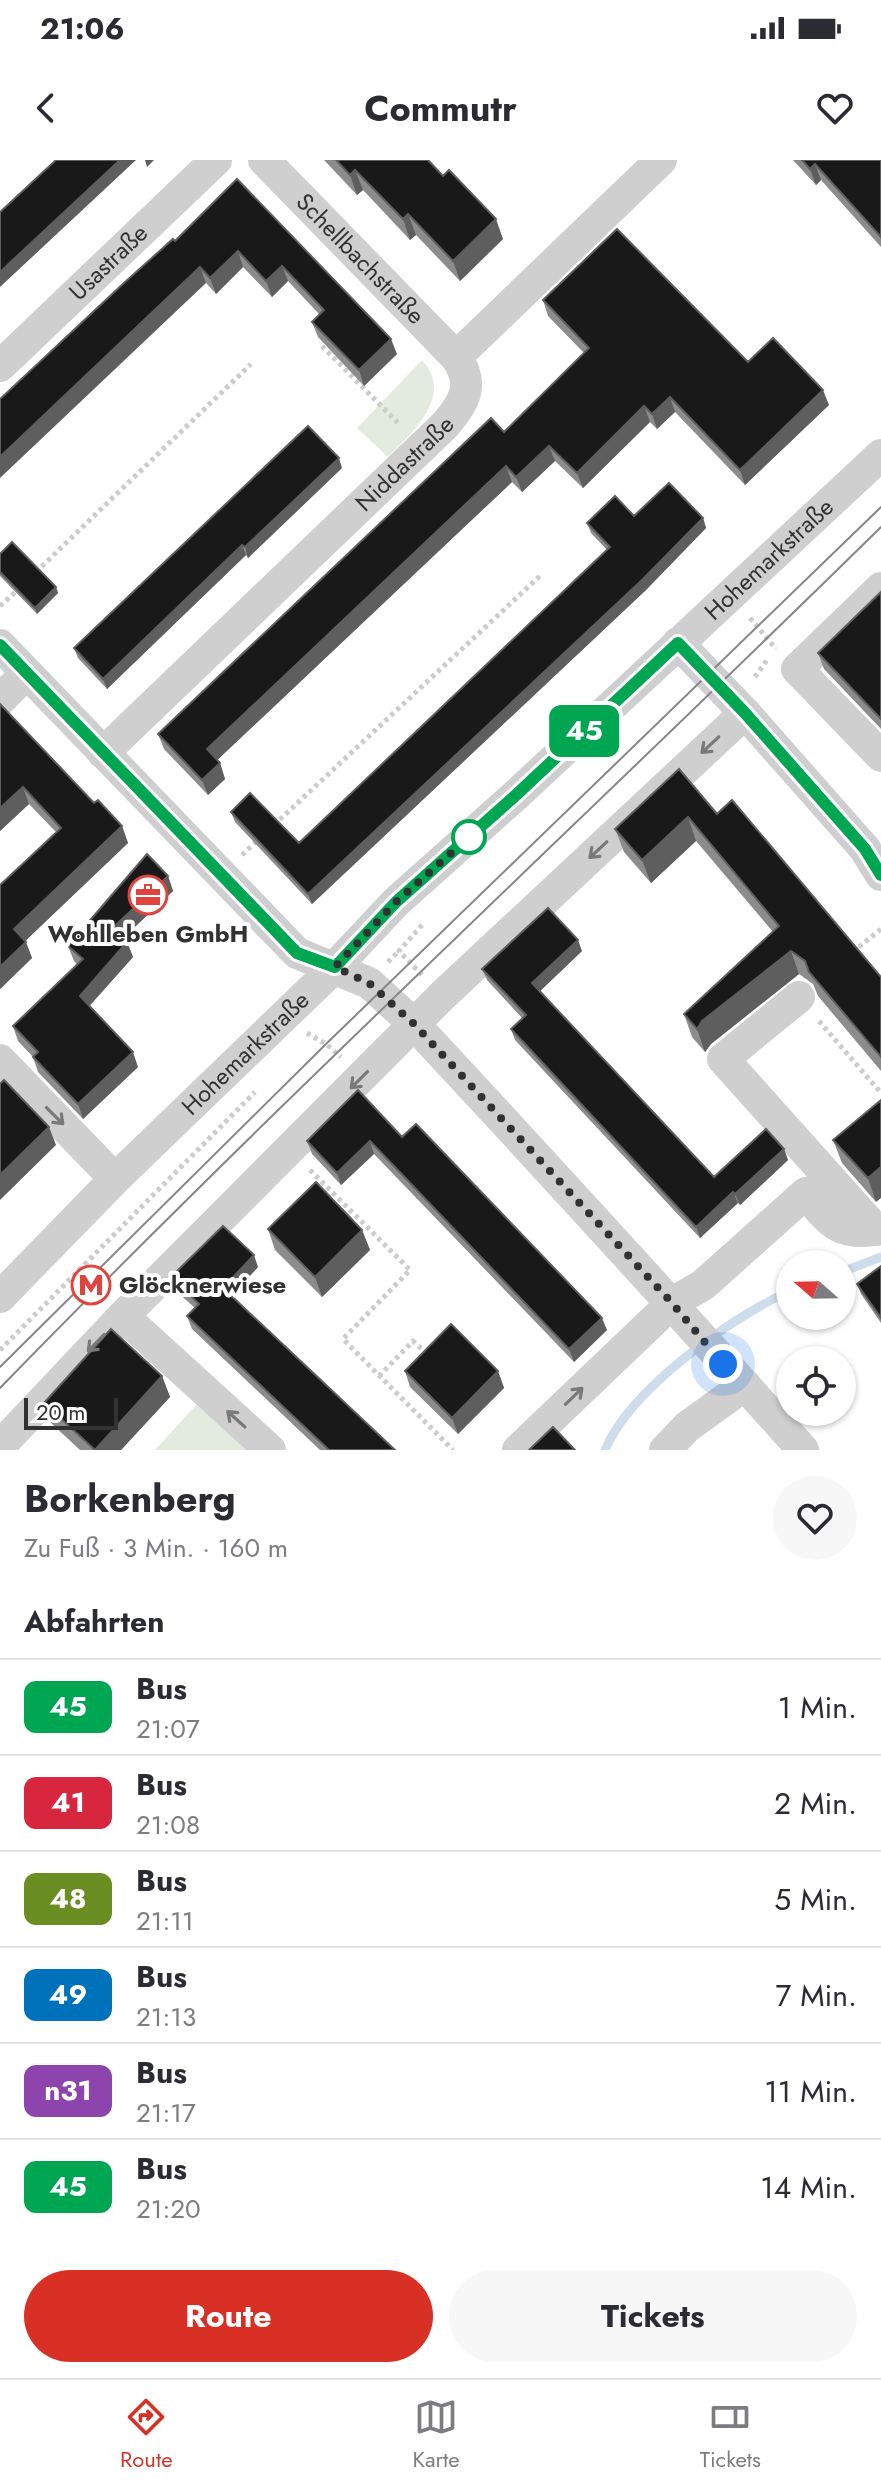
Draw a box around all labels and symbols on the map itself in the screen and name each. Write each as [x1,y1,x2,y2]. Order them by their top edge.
street label: Schellbachstraße [288,185,433,332]
street label: Usastraße [61,216,156,308]
street label: Niddastraße [347,408,462,519]
street label: Hohemarkstraße [696,490,841,628]
line badge: 45 [548,705,620,757]
one-way arrow [700,736,720,755]
unlabelled marker [452,820,486,854]
one-way arrow [588,840,608,859]
office icon: Wohlleben GmbH [127,874,169,916]
place label: Wohlleben GmbH [48,916,248,951]
street label: Hohemarkstraße [173,983,317,1123]
one-way arrow [350,1070,369,1089]
one-way arrow [45,1106,64,1126]
north arrow [776,1250,856,1330]
metro station icon: Glöcknerwiese [70,1264,112,1306]
place label: Glöcknerwiese [119,1267,286,1302]
one-way arrow [88,1333,106,1353]
your location [703,1344,743,1384]
one-way arrow [564,1387,584,1406]
scale bar [24,1394,118,1430]
one-way arrow [226,1410,246,1428]

